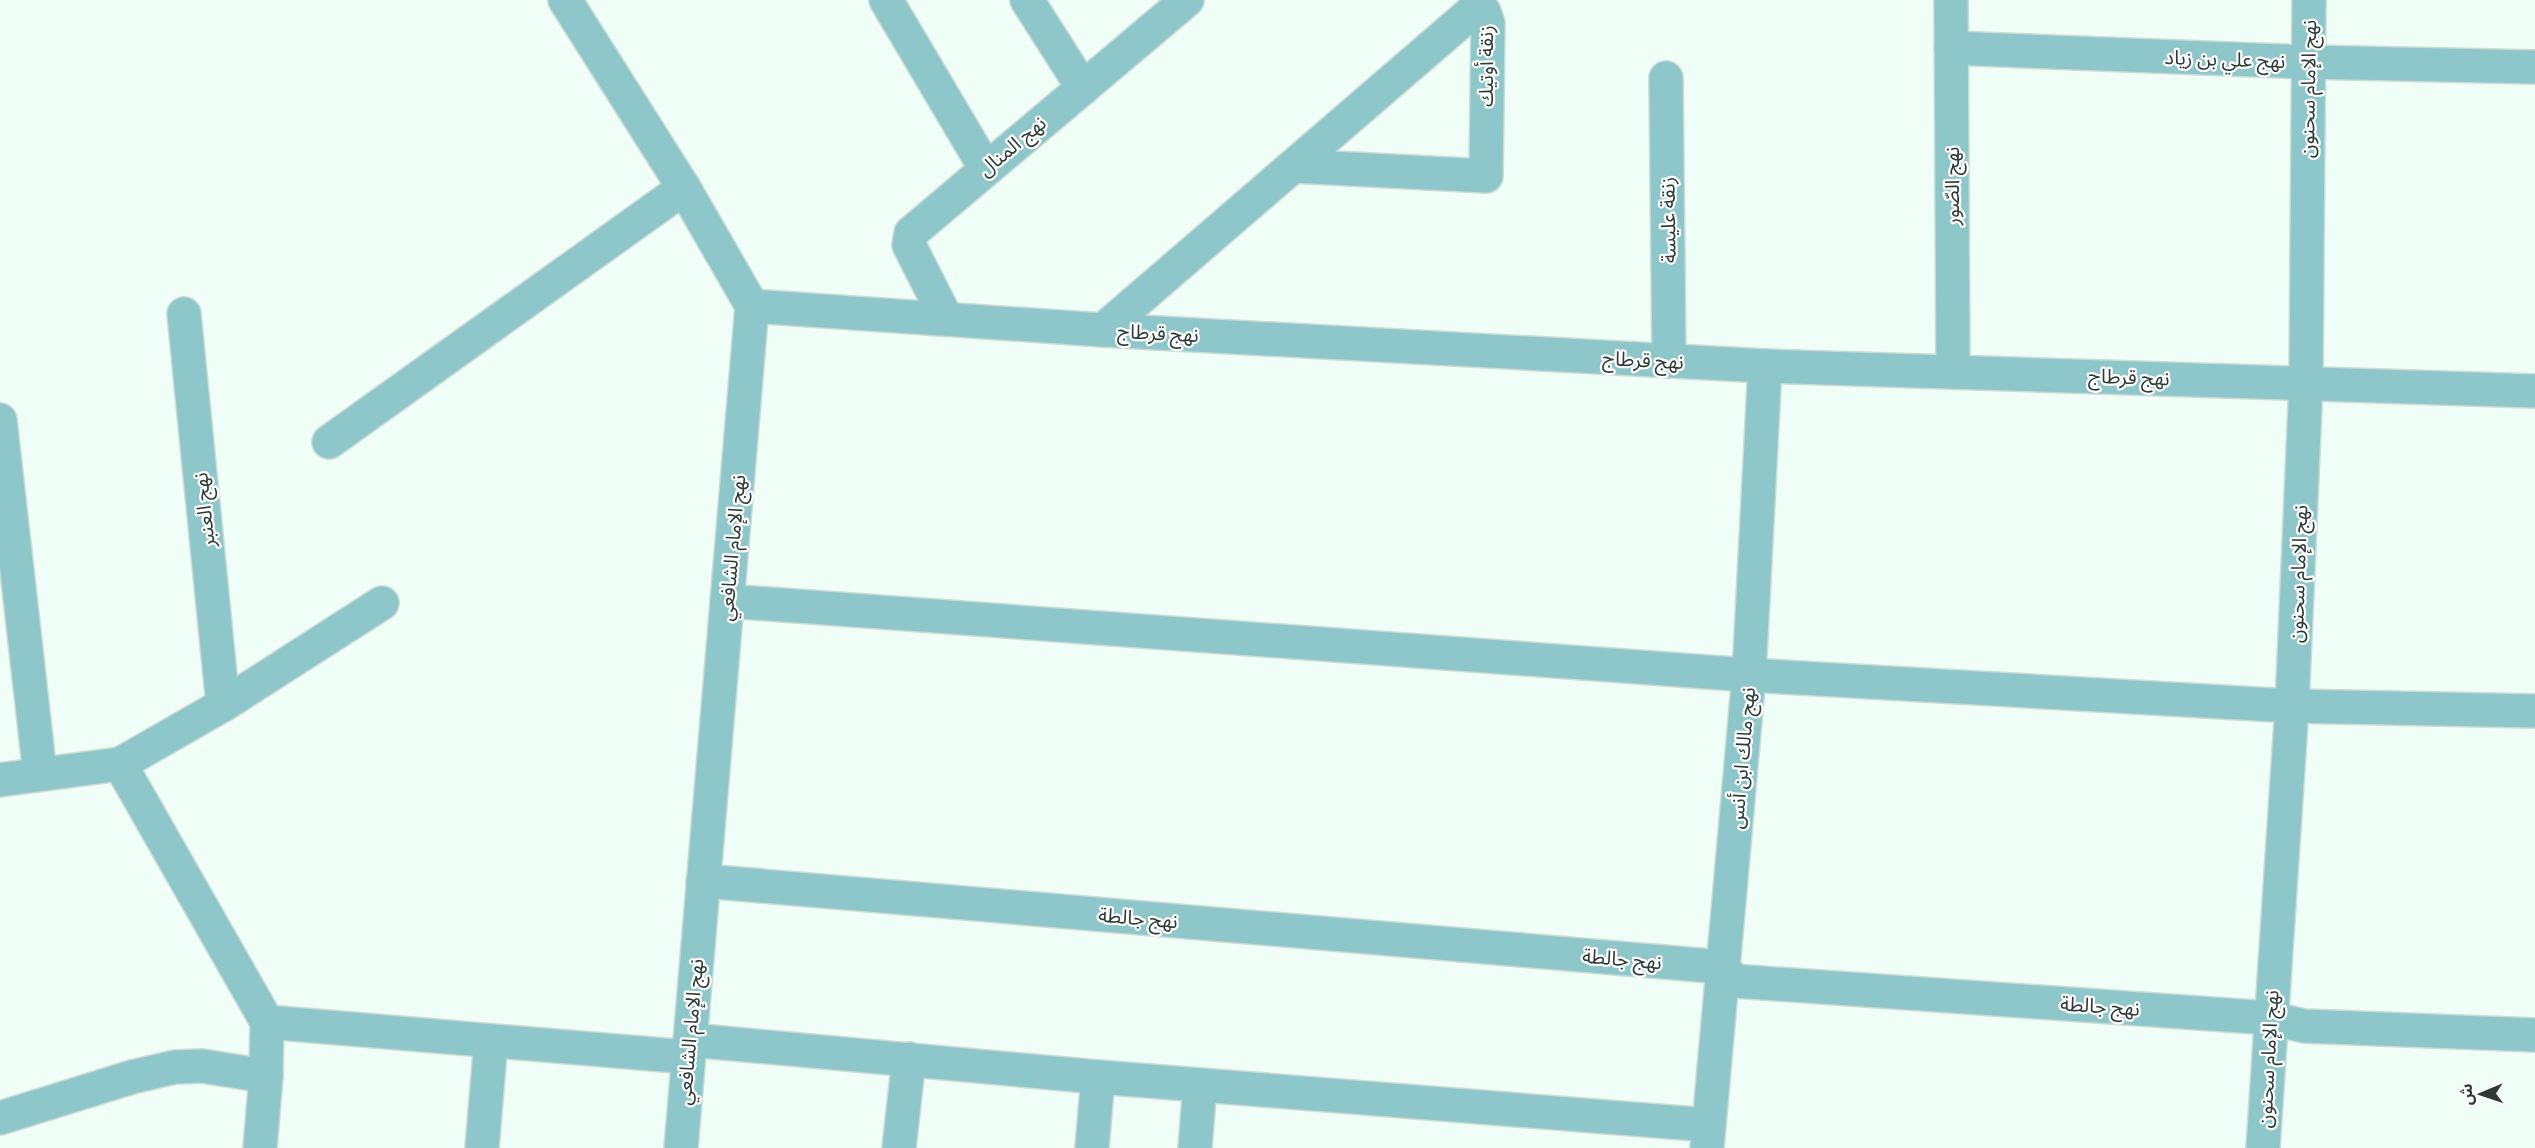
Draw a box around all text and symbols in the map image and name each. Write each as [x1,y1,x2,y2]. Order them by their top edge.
street label: نهج الإمام سحنون [2295,20,2324,158]
street label: زنقة أوتيك [1474,25,1498,107]
street label: نهج علي بن زياد [2164,45,2286,77]
street label: نهج المنال [973,111,1053,184]
street label: نهج الصّور [1940,147,1967,226]
street label: زنقة عليسة [1655,177,1681,263]
street label: نهج قرطاج [1117,319,1199,350]
street label: نهج قرطاج [1602,346,1684,377]
street label: نهج قرطاج [2088,364,2170,393]
street label: نهج العنبر [188,471,223,550]
street label: نهج الإمام الشافعي [714,474,754,622]
street label: نهج الإمام سحنون [2284,504,2315,644]
street label: نهج مالك ابن أنس [1724,686,1763,830]
street label: نهج جالطة [1097,903,1179,936]
street label: نهج جالطة [1581,944,1663,977]
street label: نهج الإمام الشافعي [672,958,712,1106]
street label: نهج الإمام سحنون [2252,989,2287,1129]
street label: نهج جالطة [2059,991,2141,1024]
north arrow [2451,1064,2511,1124]
text: ش [2457,1083,2476,1106]

